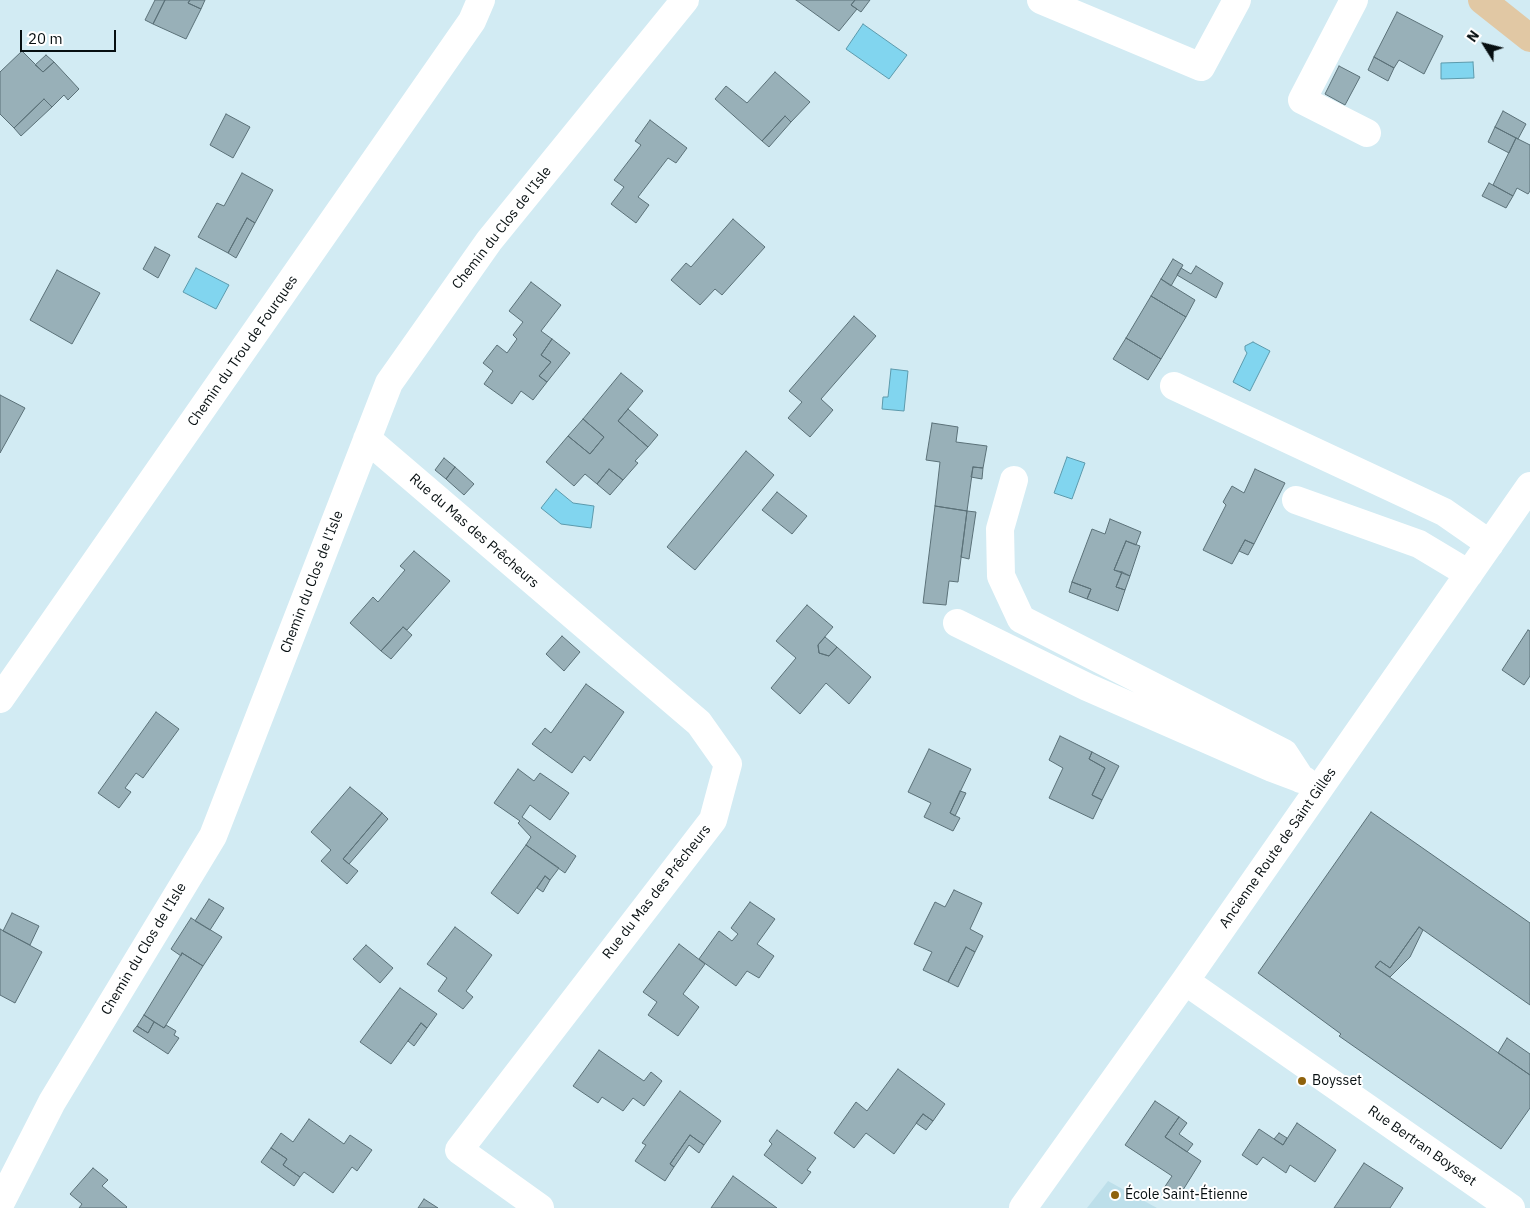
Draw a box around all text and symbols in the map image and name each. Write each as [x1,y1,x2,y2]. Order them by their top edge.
scale bar [22,20,119,52]
north arrow [1460,20,1510,70]
text: N [1463,27,1483,46]
text: 20 m [28,29,63,48]
street label: Chemin du Clos de l'Isle [449,163,555,293]
street label: Chemin du Trou de Fourques [184,272,302,430]
street label: Rue du Mas des Prêcheurs [406,470,542,592]
street label: Chemin du Clos de l'Isle [277,508,347,656]
street label: Ancienne Route de Saint Gilles [1216,764,1340,932]
street label: Rue du Mas des Prêcheurs [599,821,715,963]
street label: Chemin du Clos de l'Isle [98,880,190,1018]
place label: Boysset [1312,1073,1362,1089]
marker: Boysset [1296,1075,1308,1087]
street label: Rue Bertran Boysset [1364,1102,1480,1190]
place label: École Saint-Étienne [1125,1187,1248,1203]
marker: École Saint-Étienne [1109,1189,1121,1201]

